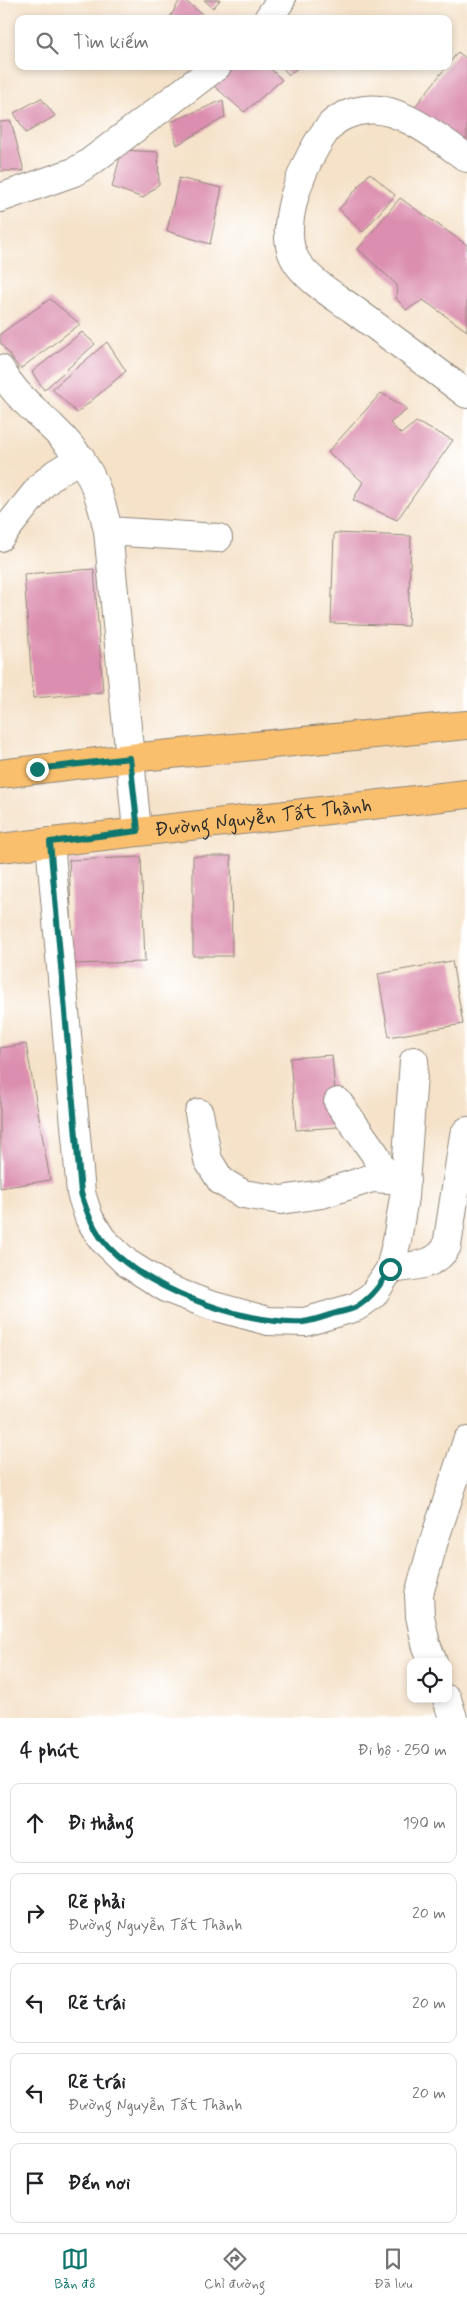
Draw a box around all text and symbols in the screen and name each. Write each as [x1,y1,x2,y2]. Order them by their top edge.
search box [15,15,452,70]
icon: search [33,29,61,57]
text: Tìm kiếm [73,30,149,55]
route end [26,758,49,781]
street label: Đường Nguyễn Tất Thành [153,792,373,844]
route start [379,1258,402,1281]
map controls [407,1658,452,1703]
button: locate [407,1658,452,1703]
text: 4 phút [20,1737,79,1765]
text: Đi bộ · 250 m [357,1740,447,1761]
icon: ahead [21,1809,49,1837]
text: Đi thẳng [68,1811,134,1836]
text: 190 m [403,1813,446,1834]
text: Rẽ phải [68,1890,125,1915]
icon: right [21,1899,49,1927]
text: 20 m [412,1903,446,1924]
text: Đường Nguyễn Tất Thành [68,1915,242,1936]
icon: left [21,1989,49,2017]
text: Rẽ trái [68,1991,126,2016]
text: 20 m [412,1993,446,2014]
text: Rẽ trái [68,2070,126,2095]
icon: left [21,2079,49,2107]
text: 20 m [412,2083,446,2104]
text: Đường Nguyễn Tất Thành [68,2095,242,2116]
icon: arrive [21,2169,49,2197]
text: Đến nơi [68,2171,130,2196]
tab: Bản đồ [54,2245,95,2293]
tab: Chỉ đường [204,2245,265,2293]
tab: Đã lưu [374,2245,413,2293]

